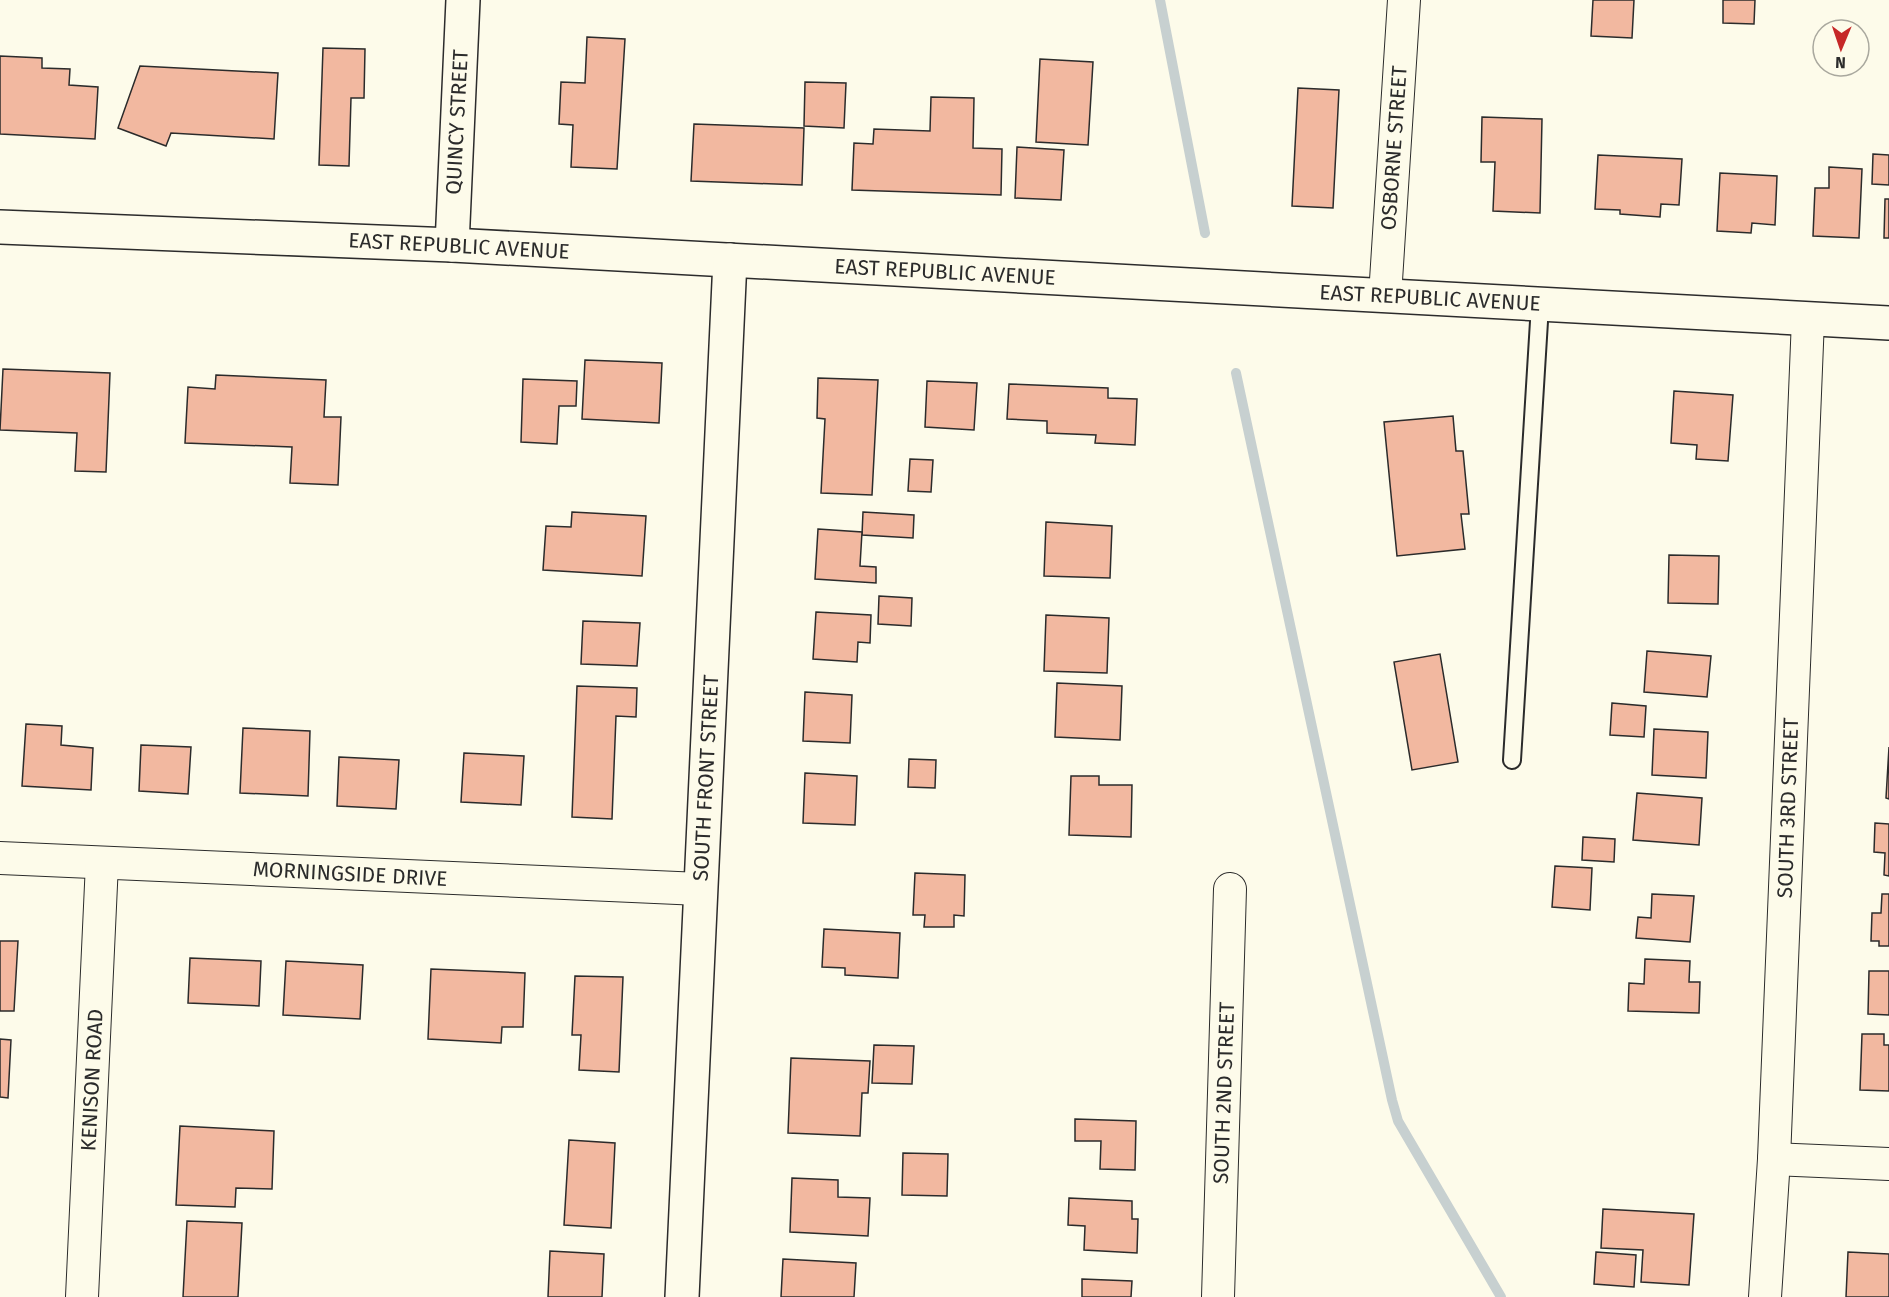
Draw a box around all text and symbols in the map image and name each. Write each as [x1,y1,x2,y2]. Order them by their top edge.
north arrow [1811,18,1871,78]
street label: QUINCY STREET [440,49,474,195]
text: N [1835,53,1846,72]
street label: OSBORNE STREET [1375,65,1413,231]
street label: EAST REPUBLIC AVENUE [348,227,570,265]
street label: EAST REPUBLIC AVENUE [834,253,1056,291]
street label: EAST REPUBLIC AVENUE [1319,279,1541,317]
street label: SOUTH FRONT STREET [688,674,724,882]
street label: SOUTH 3RD STREET [1772,717,1804,899]
street label: MORNINGSIDE DRIVE [252,856,448,892]
street label: SOUTH 2ND STREET [1208,1001,1240,1185]
street label: KENISON ROAD [75,1008,109,1152]

